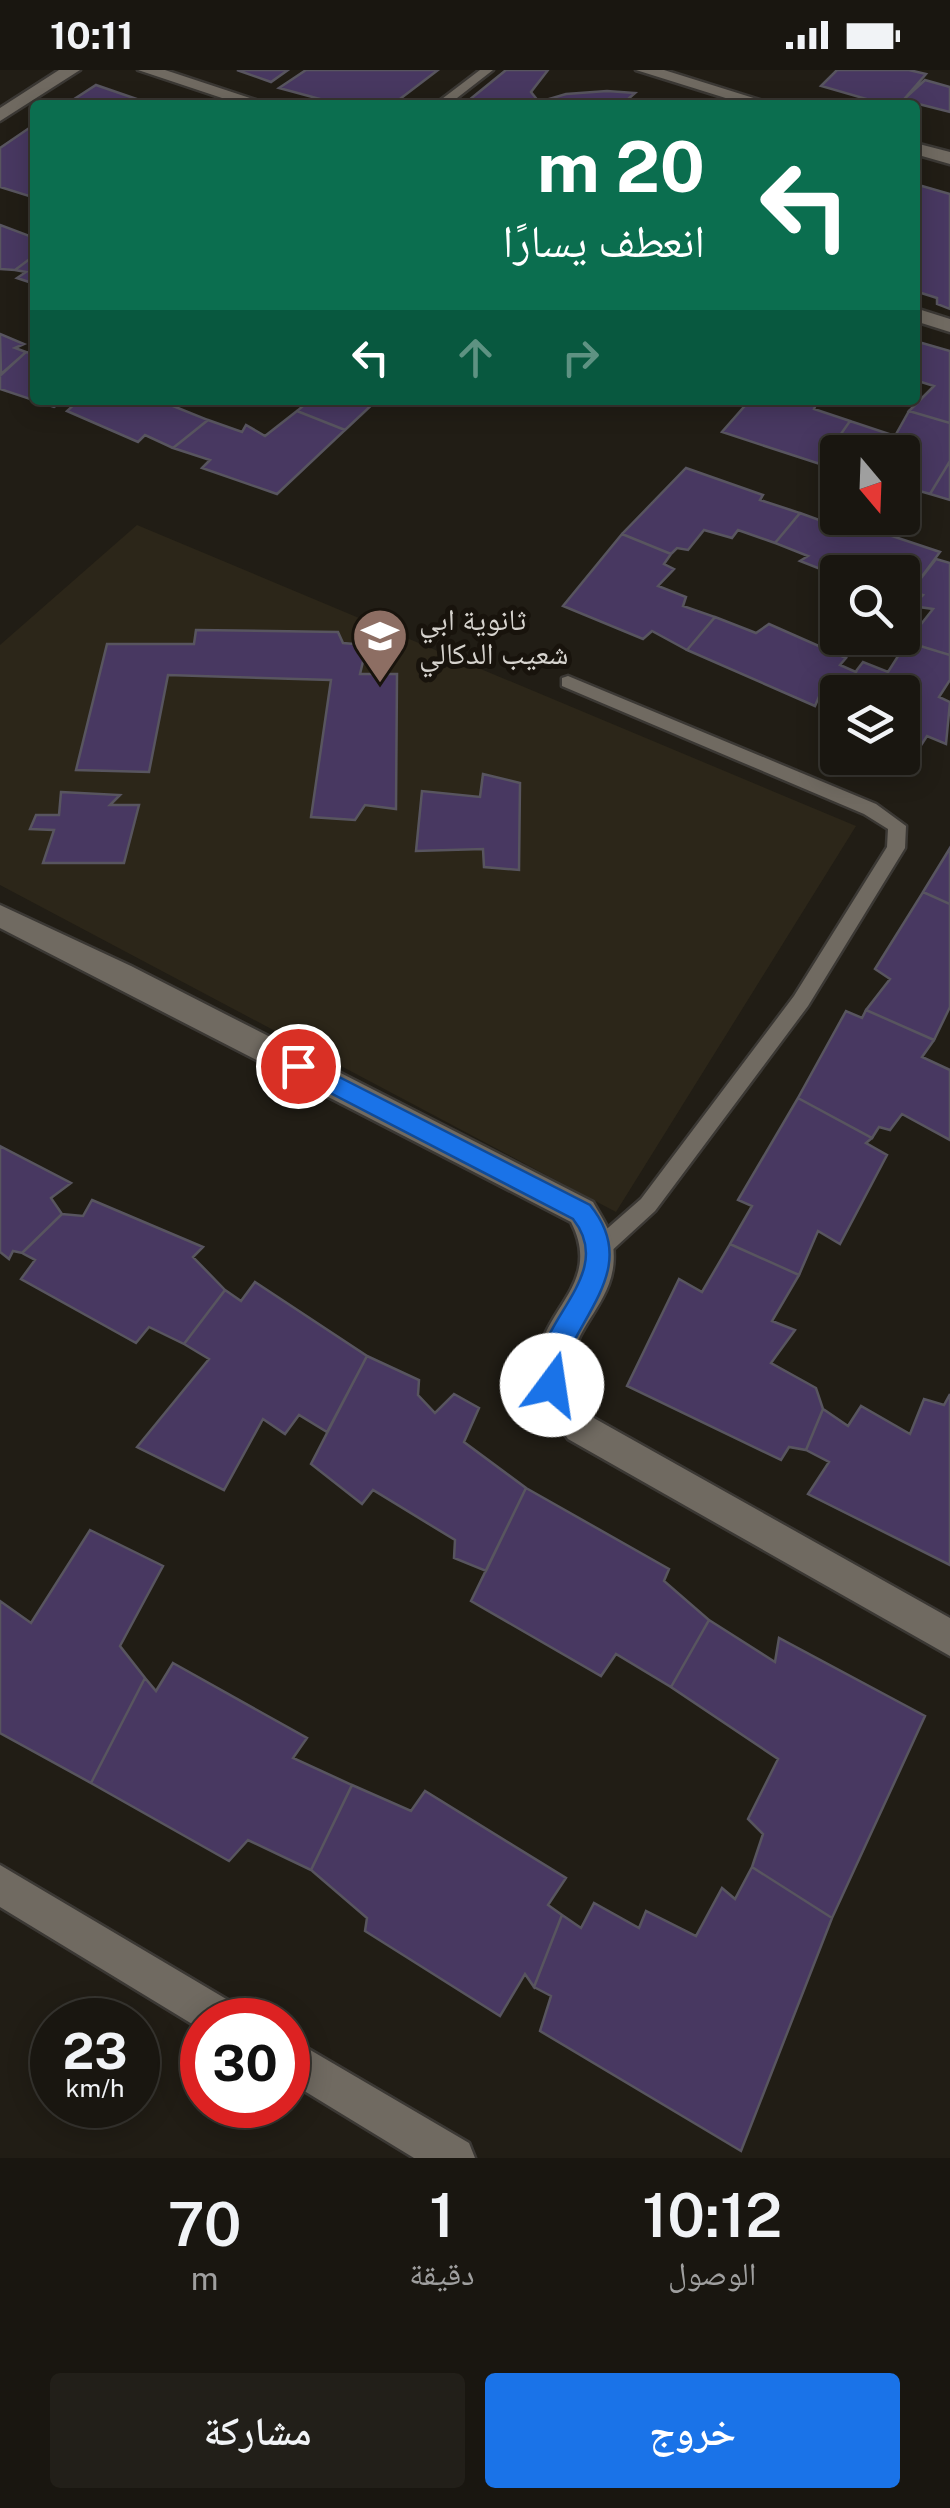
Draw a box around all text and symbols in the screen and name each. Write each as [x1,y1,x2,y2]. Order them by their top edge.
text: 10:11 [50,13,134,58]
text: 20 m [537,125,705,208]
icon: left [740,140,870,270]
text: انعطف يسارًا [503,214,705,267]
icon: left [343,330,398,385]
icon: ahead [448,330,503,385]
icon: right [553,330,608,385]
north arrow [820,435,920,535]
map controls [820,435,920,775]
button: search [820,555,920,655]
place label: ثانوية ابي شعيب الدكالي [419,601,569,678]
school or university icon: ثانوية ابي شعيب الدكالي [350,606,410,685]
button: layers [820,675,920,775]
pin [256,1024,341,1109]
icon: arrive [271,1039,326,1094]
position arrow [500,1333,604,1437]
speed limit sign: 30 [180,1998,310,2128]
text: 23 [62,2021,128,2080]
text: km/h [66,2073,124,2103]
text: 1 [429,2180,454,2251]
text: 10:12 [642,2180,782,2251]
text: 70 [168,2189,242,2260]
text: دقيقة [409,2255,474,2292]
text: الوصول [668,2255,756,2292]
text: m [191,2260,219,2297]
button: مشاركة [50,2373,465,2488]
button: خروج [485,2373,900,2488]

